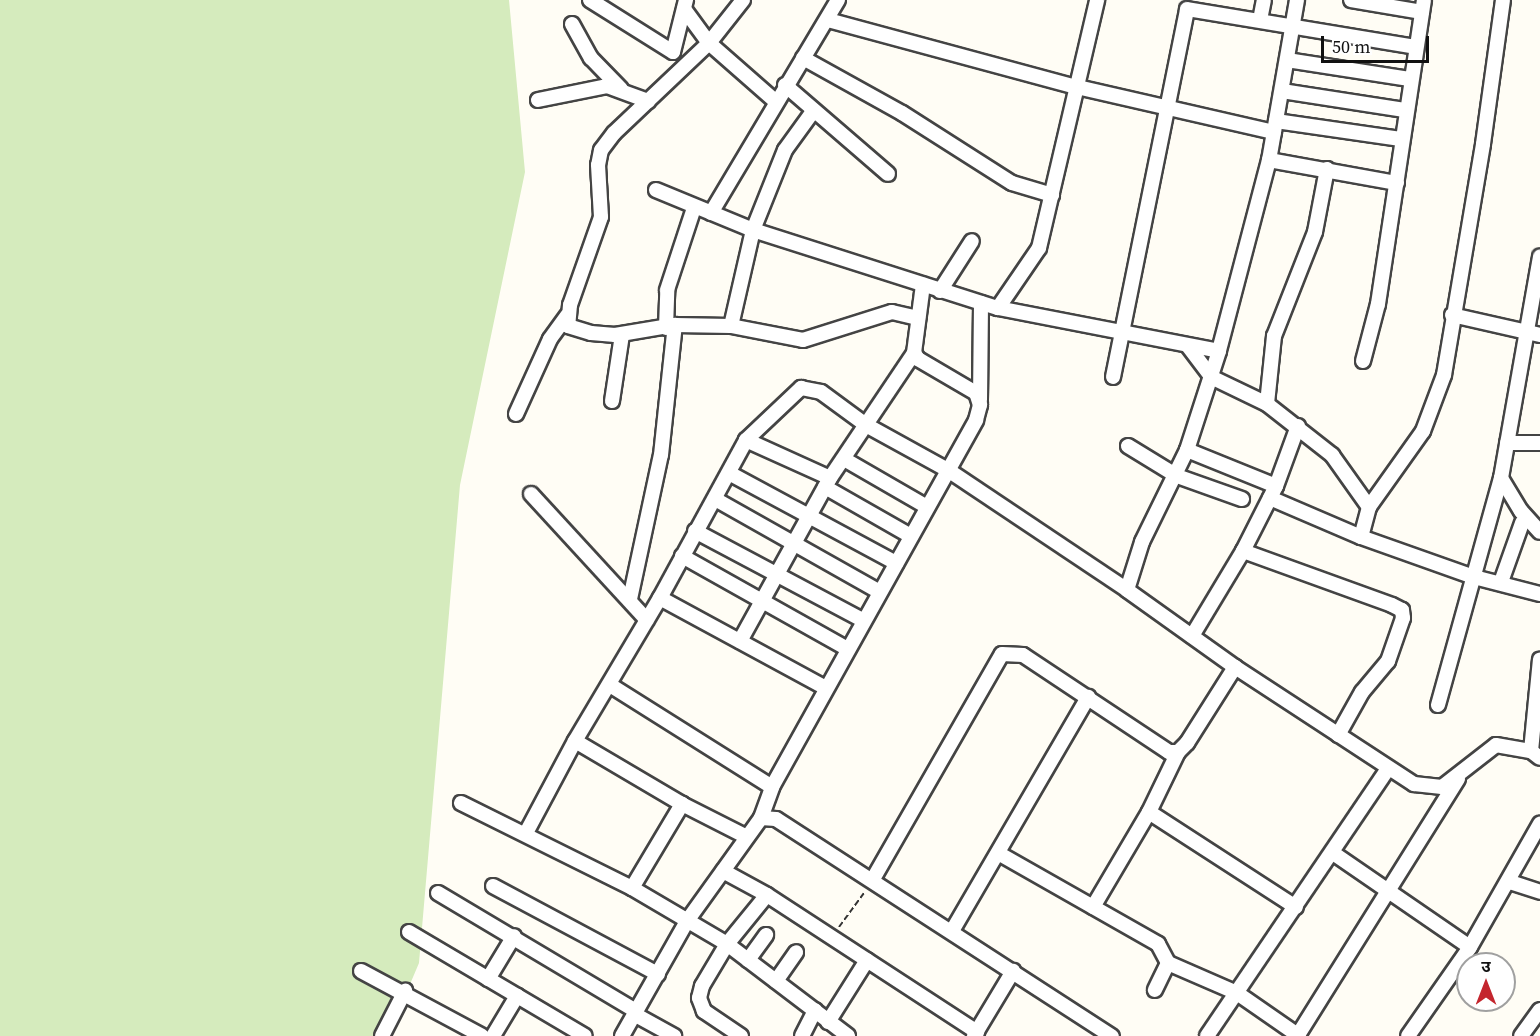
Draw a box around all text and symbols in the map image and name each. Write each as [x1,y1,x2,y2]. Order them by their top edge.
scale bar [1324,24,1432,62]
text: 50 m [1332,34,1370,59]
north arrow [1456,952,1516,1012]
text: उ [1481,955,1491,977]

